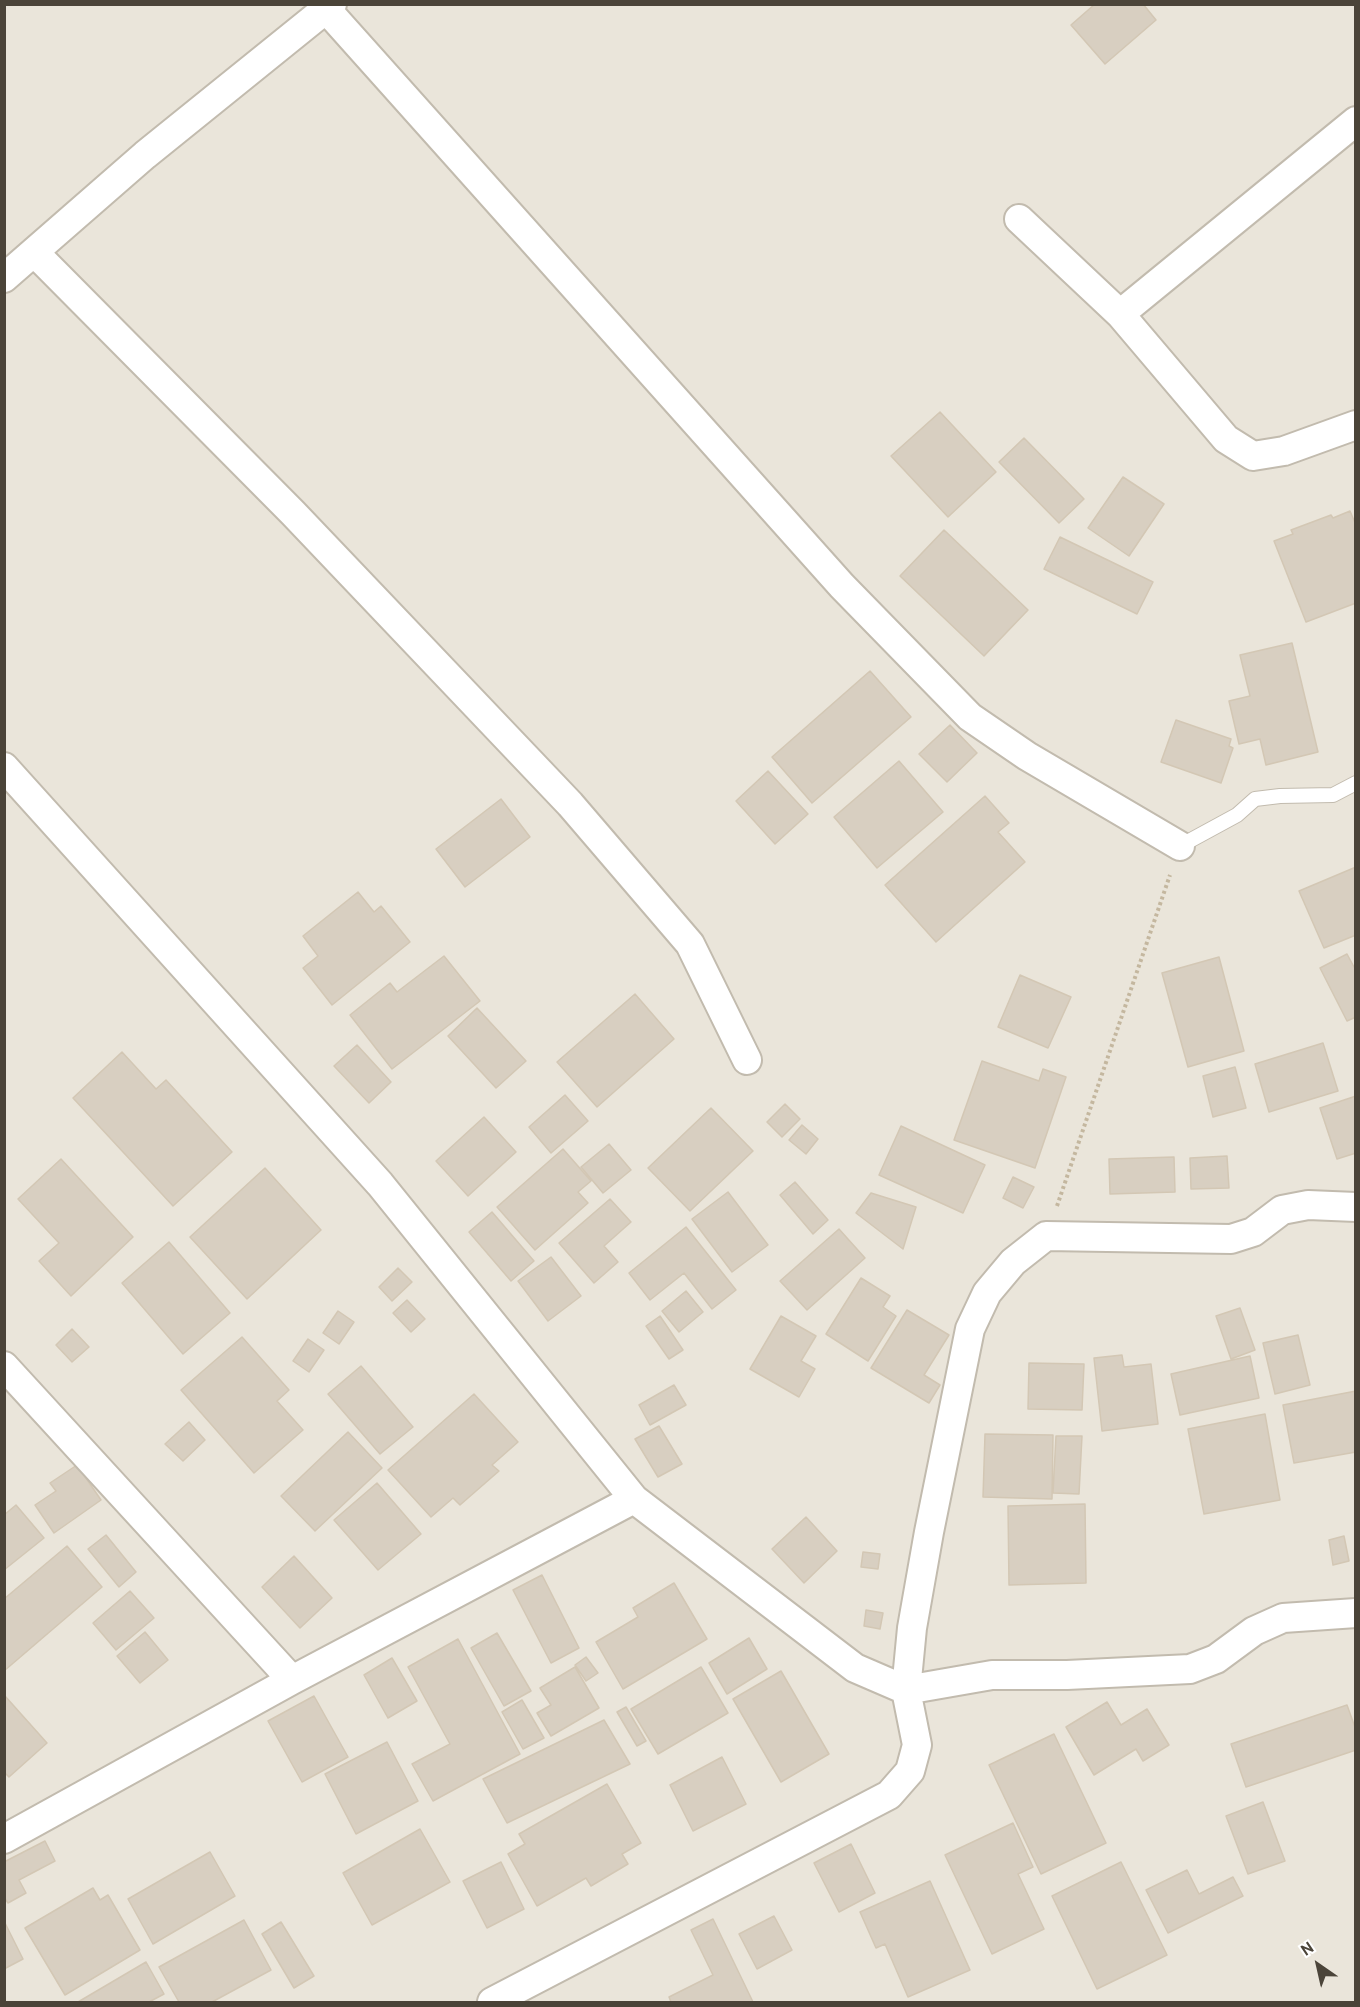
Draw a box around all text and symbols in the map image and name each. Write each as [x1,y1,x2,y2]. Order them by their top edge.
north arrow [1288,1935,1348,1995]
text: N [1298,1939,1318,1962]

